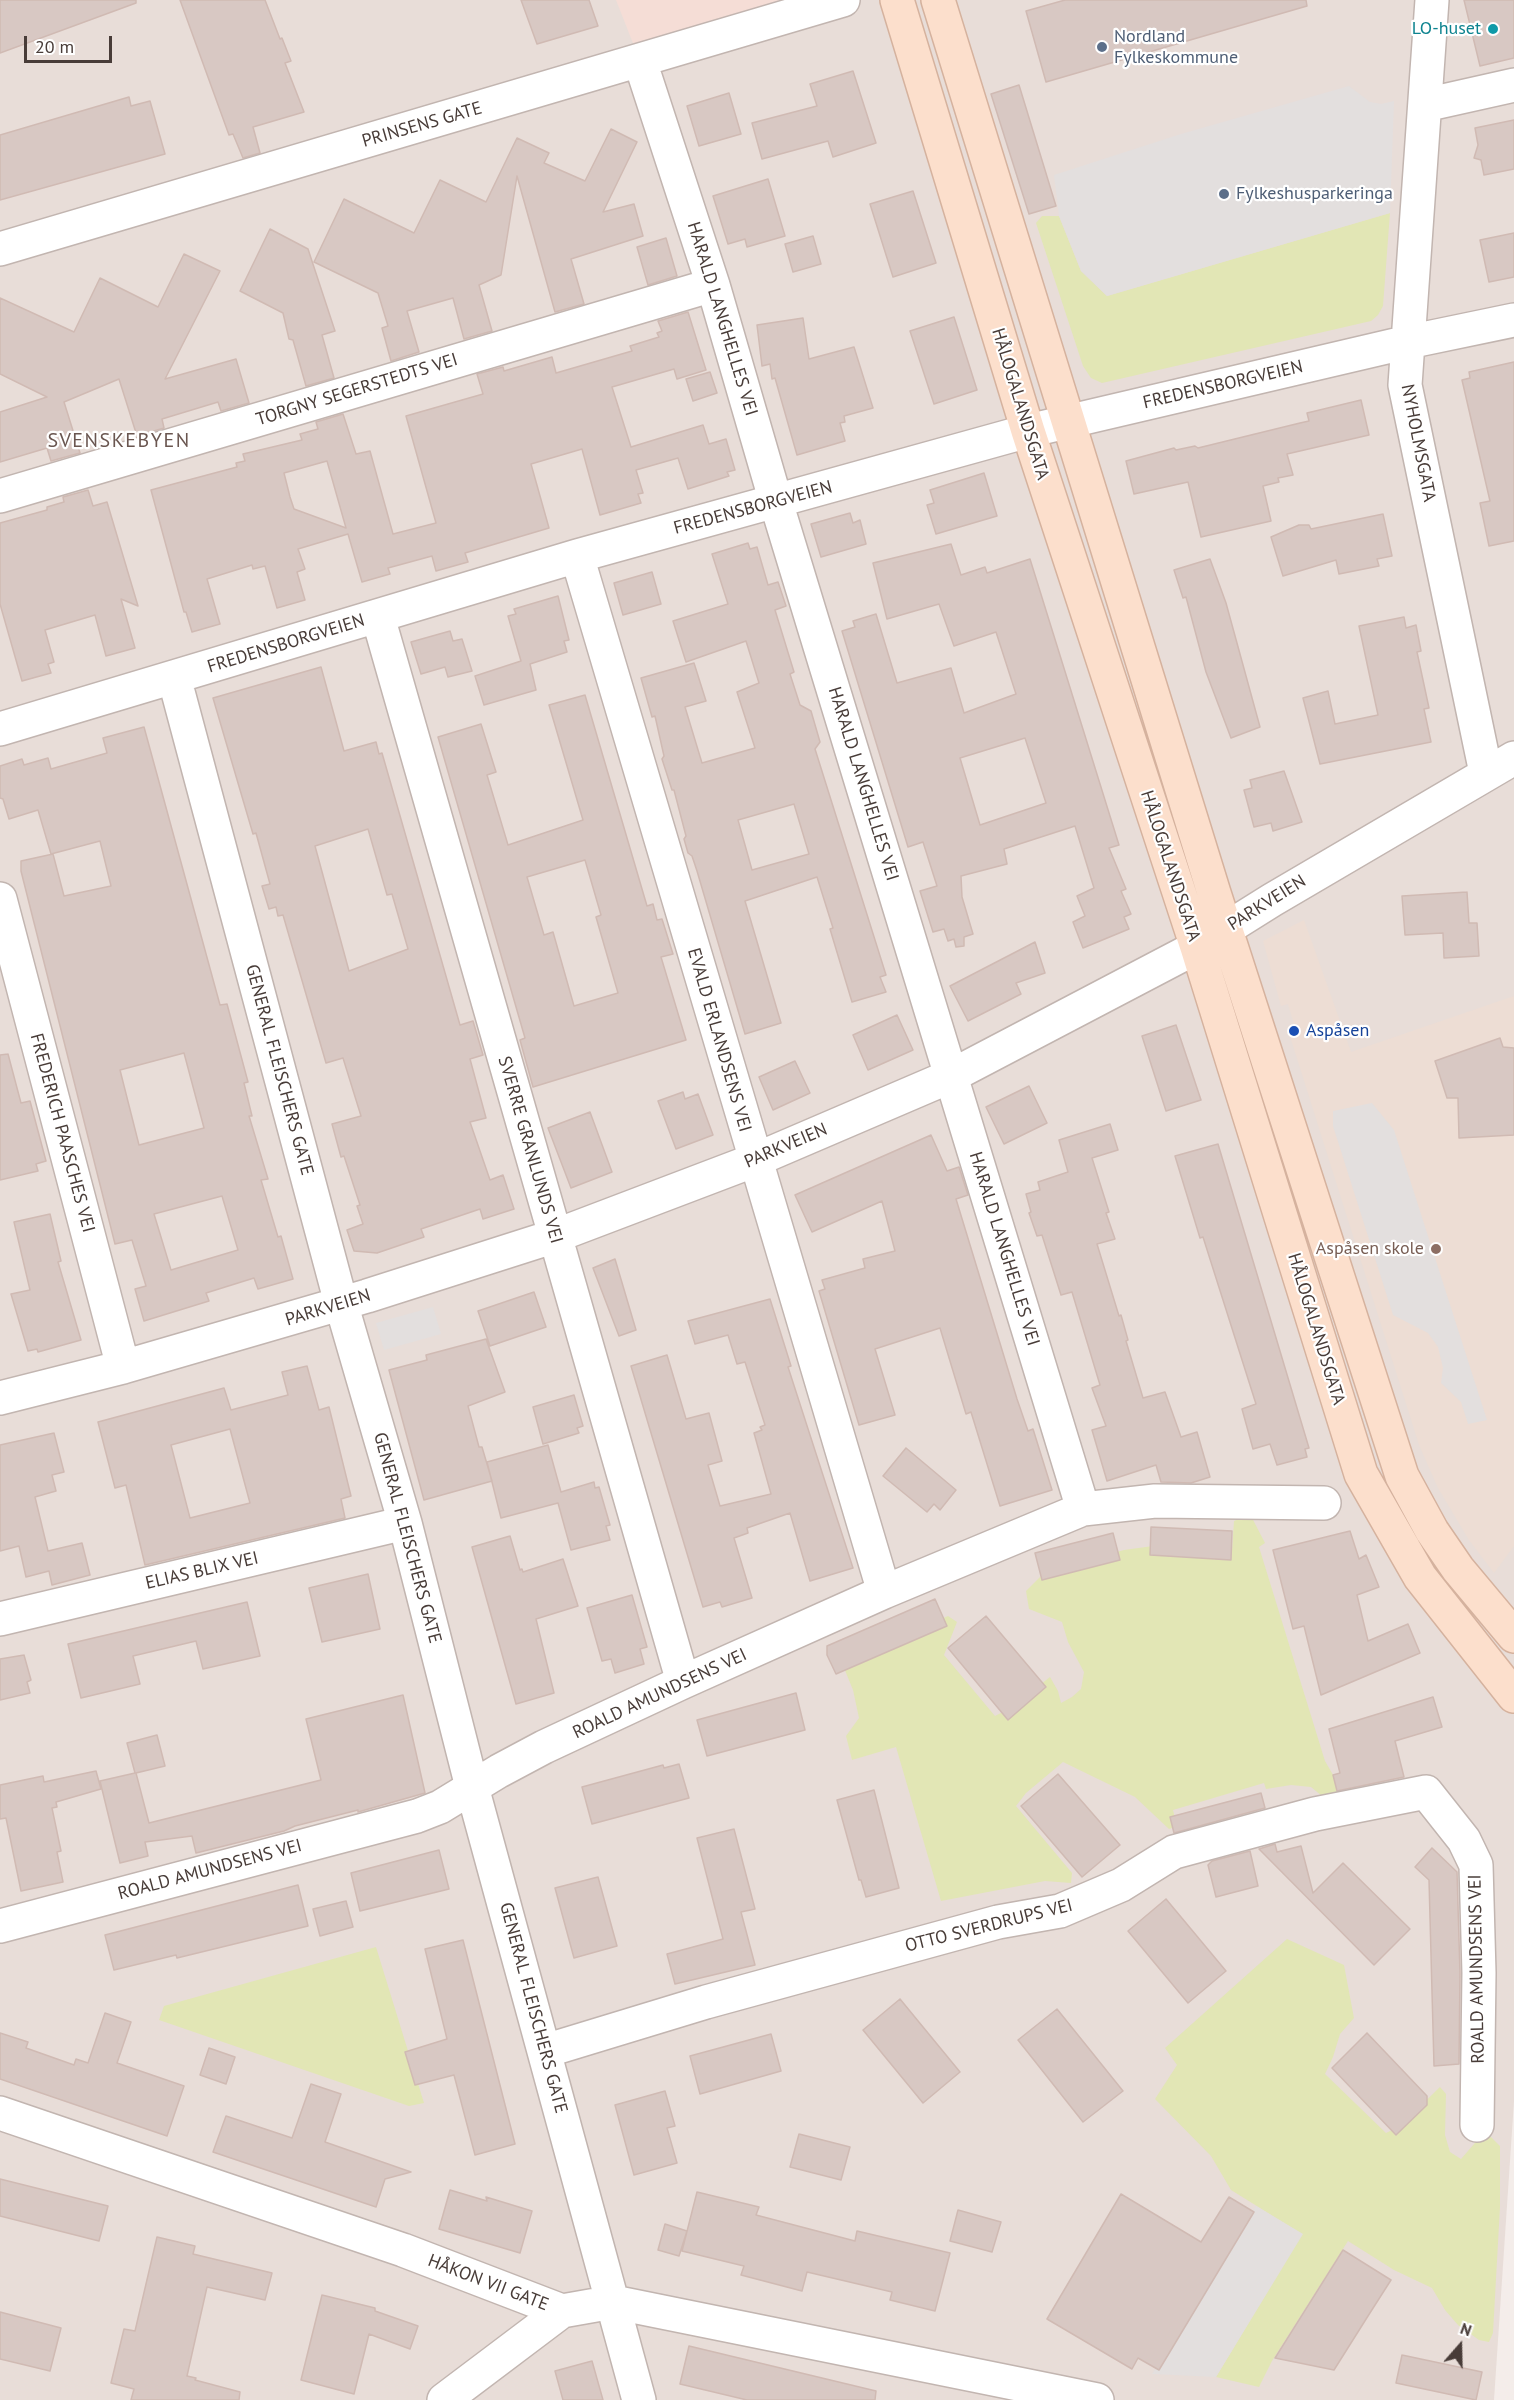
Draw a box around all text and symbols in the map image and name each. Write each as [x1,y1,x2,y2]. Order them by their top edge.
place label: LO-huset [1412,18,1481,40]
marker: LO-huset [1486,22,1500,36]
scale bar [27,24,116,62]
place label: Nordland Fylkeskommune [1114,26,1238,68]
text: 20 m [35,35,74,58]
marker: Nordland Fylkeskommune [1095,40,1109,54]
street label: PRINSENS GATE [360,98,484,152]
place label: Fylkeshusparkeringa [1236,183,1393,205]
marker: Fylkeshusparkeringa [1217,187,1231,201]
street label: HARALD LANGHELLES VEI [682,219,762,419]
street label: HÅLOGALANDSGATA [987,325,1053,483]
street label: TORGNY SEGERSTEDTS VEI [254,349,460,431]
street label: FREDENSBORGVEIEN [1141,356,1305,414]
street label: NYHOLMSGATA [1396,382,1440,504]
district label: SVENSKEBYEN [47,429,191,453]
street label: FREDENSBORGVEIEN [671,476,835,540]
street label: FREDENSBORGVEIEN [205,610,367,678]
street label: HARALD LANGHELLES VEI [823,684,903,884]
street label: HÅLOGALANDSGATA [1135,788,1205,944]
street label: PARKVEIEN [1224,871,1310,935]
street label: EVALD ERLANDSENS VEI [682,945,756,1135]
street label: GENERAL FLEISCHERS GATE [240,962,318,1178]
place label: Aspåsen [1306,1020,1369,1042]
marker: Aspåsen [1287,1024,1301,1038]
street label: FREDERICH PAASCHES VEI [25,1031,99,1235]
street label: SVERRE GRANLUNDS VEI [493,1054,567,1246]
street label: PARKVEIEN [741,1119,831,1173]
street label: HARALD LANGHELLES VEI [964,1149,1044,1349]
place label: Aspåsen skole [1316,1238,1424,1260]
marker: Aspåsen skole [1429,1242,1443,1256]
street label: HÅLOGALANDSGATA [1283,1250,1349,1408]
street label: PARKVEIEN [283,1285,373,1331]
street label: GENERAL FLEISCHERS GATE [368,1430,446,1646]
street label: ELIAS BLIX VEI [143,1548,261,1594]
street label: ROALD AMUNDSENS VEI [570,1644,750,1744]
street label: ROALD AMUNDSENS VEI [116,1835,304,1905]
street label: ROALD AMUNDSENS VEI [1465,1874,1489,2064]
street label: OTTO SVERDRUPS VEI [903,1895,1075,1957]
street label: GENERAL FLEISCHERS GATE [494,1900,572,2116]
street label: HÅKON VII GATE [425,2250,551,2316]
north arrow [1430,2316,1490,2376]
text: N [1458,2318,1475,2340]

